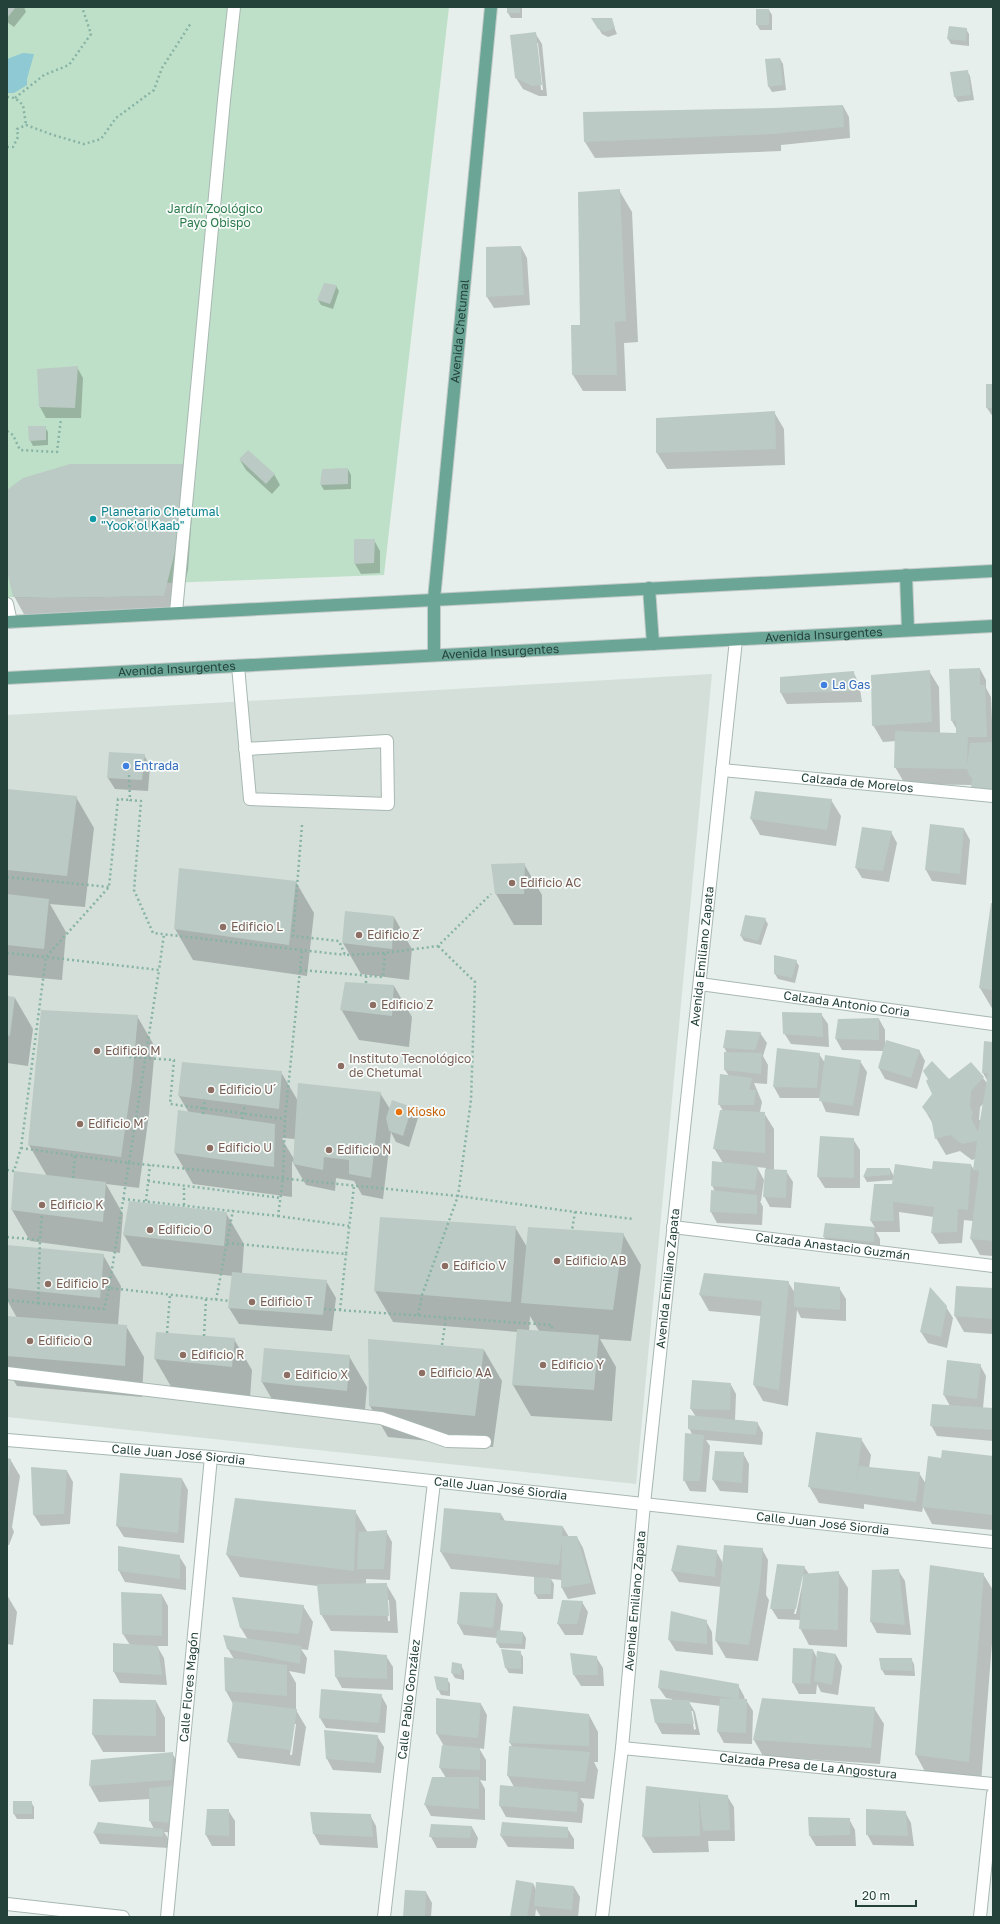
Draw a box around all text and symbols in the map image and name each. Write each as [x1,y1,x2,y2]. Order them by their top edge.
park label: Jardín Zoológico Payo Obispo [167,201,263,230]
street label: Avenida Chetumal [447,278,472,384]
place label: Planetario Chetumal "Yook'ol Kaab" [101,504,219,533]
marker: Planetario Chetumal "Yook'ol Kaab" [88,514,98,524]
street label: Avenida Insurgentes [765,624,883,645]
street label: Avenida Insurgentes [441,641,559,662]
street label: Avenida Insurgentes [118,658,236,679]
place label: La Gas [832,677,870,692]
marker: La Gas [819,680,829,690]
place label: Entrada [134,758,179,773]
marker: Entrada [121,761,131,771]
street label: Calzada de Morelos [801,770,914,795]
place label: Edificio AC [520,875,581,890]
marker: Edificio AC [507,878,517,888]
street label: Avenida Emiliano Zapata [687,885,717,1027]
place label: Edificio L [231,919,283,934]
marker: Edificio L [218,922,228,932]
place label: Edificio Z´ [367,927,423,942]
marker: Edificio Z´ [354,930,364,940]
street label: Calzada Antonio Coria [783,987,911,1020]
place label: Edificio Z [381,997,434,1012]
marker: Edificio Z [368,1000,378,1010]
place label: Edificio M [105,1043,161,1058]
marker: Edificio M [92,1046,102,1056]
place label: Instituto Tecnológico de Chetumal [349,1051,471,1080]
marker: Instituto Tecnológico de Chetumal [336,1061,346,1071]
place label: Edificio U´ [219,1082,276,1097]
marker: Edificio U´ [206,1085,216,1095]
place label: Kiosko [407,1104,446,1119]
marker: Kiosko [394,1107,404,1117]
place label: Edificio M´ [88,1116,147,1131]
marker: Edificio M´ [75,1119,85,1129]
place label: Edificio U [218,1140,272,1155]
place label: Edificio N [337,1142,391,1157]
marker: Edificio U [205,1143,215,1153]
marker: Edificio N [324,1145,334,1155]
place label: Edificio K [50,1197,104,1212]
marker: Edificio K [37,1200,47,1210]
street label: Avenida Emiliano Zapata [653,1208,682,1349]
place label: Edificio O [158,1222,212,1237]
marker: Edificio O [145,1225,155,1235]
street label: Calzada Anastacio Guzmán [755,1229,911,1263]
place label: Edificio AB [565,1253,626,1268]
marker: Edificio AB [552,1256,562,1266]
place label: Edificio V [453,1258,506,1273]
marker: Edificio V [440,1261,450,1271]
place label: Edificio P [56,1276,109,1291]
marker: Edificio P [43,1279,53,1289]
place label: Edificio T [260,1294,313,1309]
marker: Edificio T [247,1297,257,1307]
place label: Edificio Q [38,1333,92,1348]
marker: Edificio Q [25,1336,35,1346]
place label: Edificio R [191,1347,245,1362]
marker: Edificio R [178,1350,188,1360]
place label: Edificio Y [551,1357,604,1372]
marker: Edificio Y [538,1360,548,1370]
place label: Edificio AA [430,1365,492,1380]
place label: Edificio X [295,1367,348,1382]
marker: Edificio AA [417,1368,427,1378]
marker: Edificio X [282,1370,292,1380]
street label: Calle Juan José Siordia [111,1441,246,1468]
street label: Calle Juan José Siordia [433,1473,568,1503]
street label: Calle Juan José Siordia [755,1508,890,1538]
street label: Avenida Emiliano Zapata [621,1530,649,1672]
street label: Calle Flores Magón [176,1631,201,1743]
street label: Calle Pablo González [394,1638,423,1760]
street label: Calzada Presa de La Angostura [719,1749,898,1782]
scale bar [856,1882,916,1908]
text: 20 m [862,1888,890,1903]

